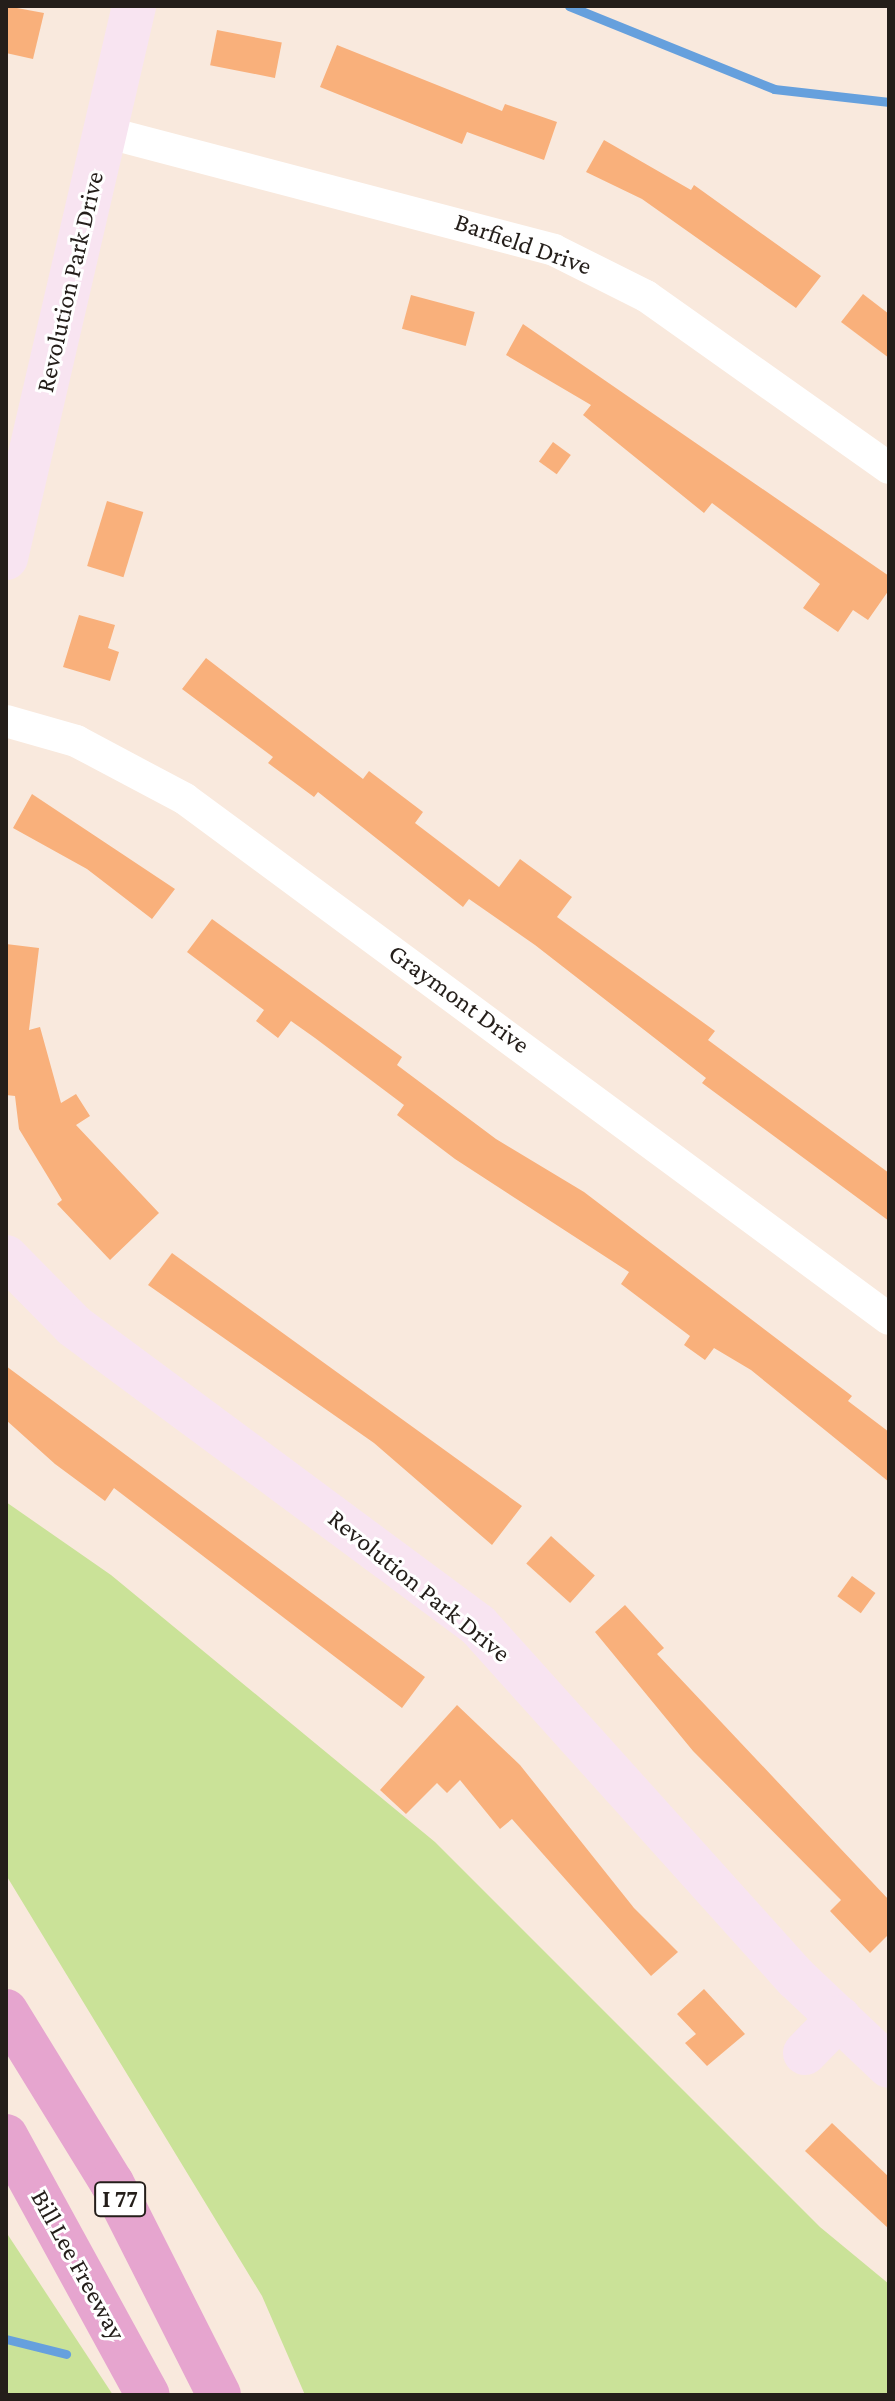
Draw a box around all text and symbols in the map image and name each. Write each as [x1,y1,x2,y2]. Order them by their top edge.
street label: Revolution Park Drive [29,169,111,395]
street label: Barfield Drive [450,206,596,282]
street label: Graymont Drive [382,937,536,1061]
street label: Revolution Park Drive [322,1503,516,1669]
road number: I 77 [94,2179,146,2219]
street label: Bill Lee Freeway [24,2184,132,2346]

